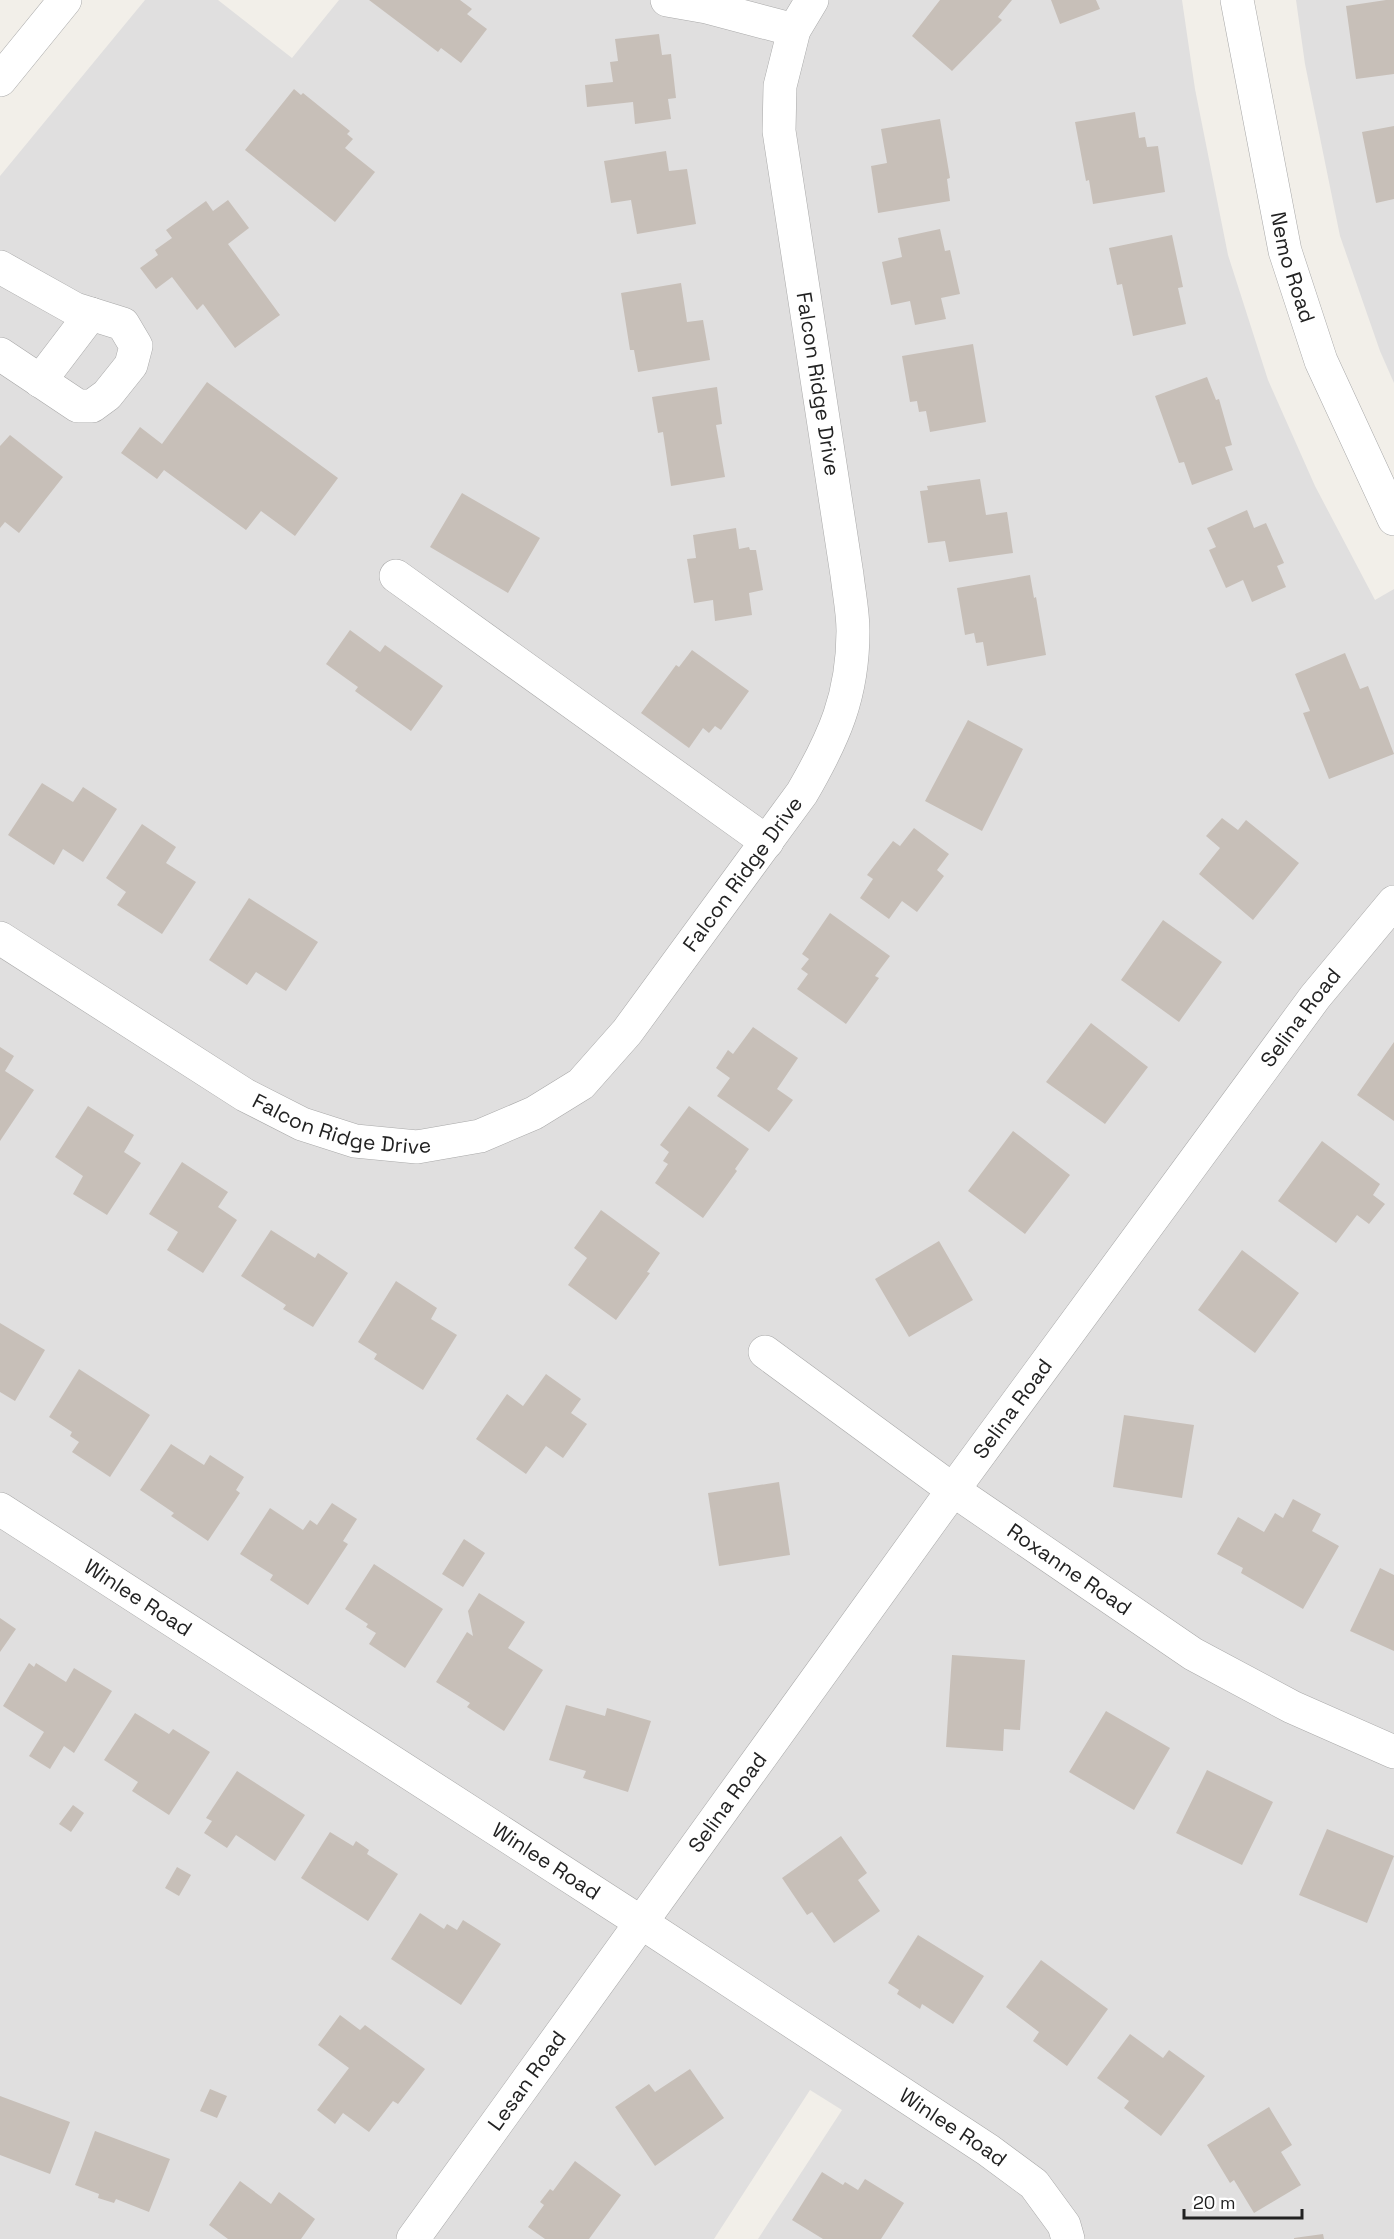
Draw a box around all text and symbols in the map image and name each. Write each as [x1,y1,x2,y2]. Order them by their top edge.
street label: Nemo Road [1265,209,1322,326]
street label: Falcon Ridge Drive [791,290,846,478]
street label: Falcon Ridge Drive [676,791,808,957]
street label: Selina Road [1254,962,1347,1072]
street label: Falcon Ridge Drive [248,1087,433,1160]
street label: Selina Road [966,1353,1058,1464]
street label: Roxanne Road [1002,1517,1137,1621]
street label: Winlee Road [79,1553,197,1642]
street label: Selina Road [682,1747,773,1858]
street label: Winlee Road [487,1816,606,1906]
street label: Lesan Road [482,2025,572,2136]
street label: Winlee Road [894,2082,1012,2172]
scale bar [1184,2182,1302,2220]
text: 20 m [1193,2191,1236,2214]

